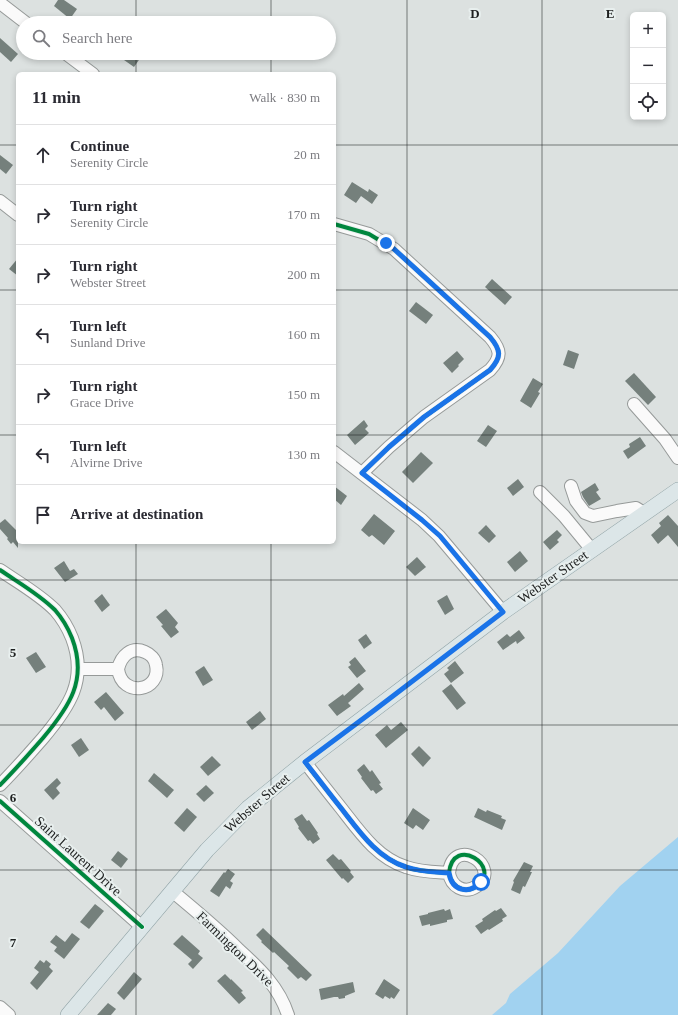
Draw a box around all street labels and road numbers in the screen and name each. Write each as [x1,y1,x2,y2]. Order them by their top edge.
street label: Webster Street [515,547,591,607]
street label: Webster Street [221,770,293,835]
street label: Saint Laurent Drive [32,813,124,899]
street label: Farmington Drive [194,909,276,989]

